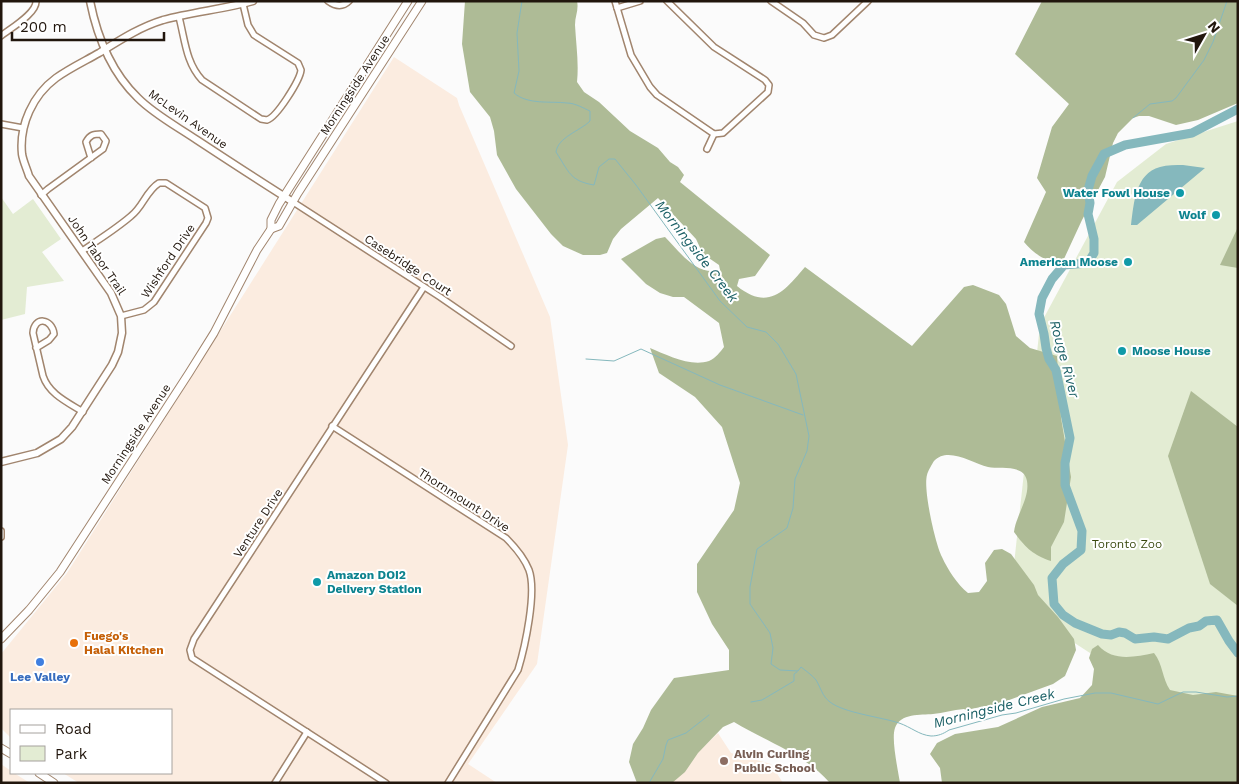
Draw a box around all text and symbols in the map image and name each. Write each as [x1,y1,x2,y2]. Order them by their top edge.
scale bar [12,10,165,42]
north arrow [1179,10,1229,60]
text: 200 m [20,18,67,36]
text: N [1205,18,1224,36]
street label: Morningside Avenue [317,32,393,138]
street label: McLevin Avenue [146,86,230,152]
place label: Water Fowl House [1063,186,1170,200]
marker: Water Fowl House [1174,187,1186,199]
water label: Morningside Creek [652,197,742,305]
place label: Wolf [1179,208,1206,222]
marker: Wolf [1210,209,1222,221]
street label: John Tabor Trail [65,212,129,298]
street label: Wishford Drive [138,221,198,301]
street label: Casebridge Court [362,232,454,298]
place label: American Moose [1020,255,1118,269]
marker: American Moose [1122,256,1134,268]
water label: Rouge River [1047,318,1083,400]
place label: Moose House [1132,344,1211,358]
marker: Moose House [1116,345,1128,357]
street label: Morningside Avenue [98,381,174,487]
street label: Thornmount Drive [416,465,512,535]
street label: Venture Drive [230,486,286,560]
park label: Toronto Zoo [1092,537,1162,551]
place label: Amazon DOI2 Delivery Station [327,568,422,596]
marker: Amazon DOI2 Delivery Station [311,576,323,588]
place label: Fuego's Halal Kitchen [84,629,164,657]
marker: Fuego's Halal Kitchen [68,637,80,649]
marker: Lee Valley [34,656,46,668]
place label: Lee Valley [10,670,70,684]
water label: Morningside Creek [932,685,1057,731]
legend [10,709,172,774]
text: Road [55,720,92,738]
text: Park [55,745,88,763]
place label: Alvin Curling Public School [734,747,815,775]
marker: Alvin Curling Public School [718,755,730,767]

